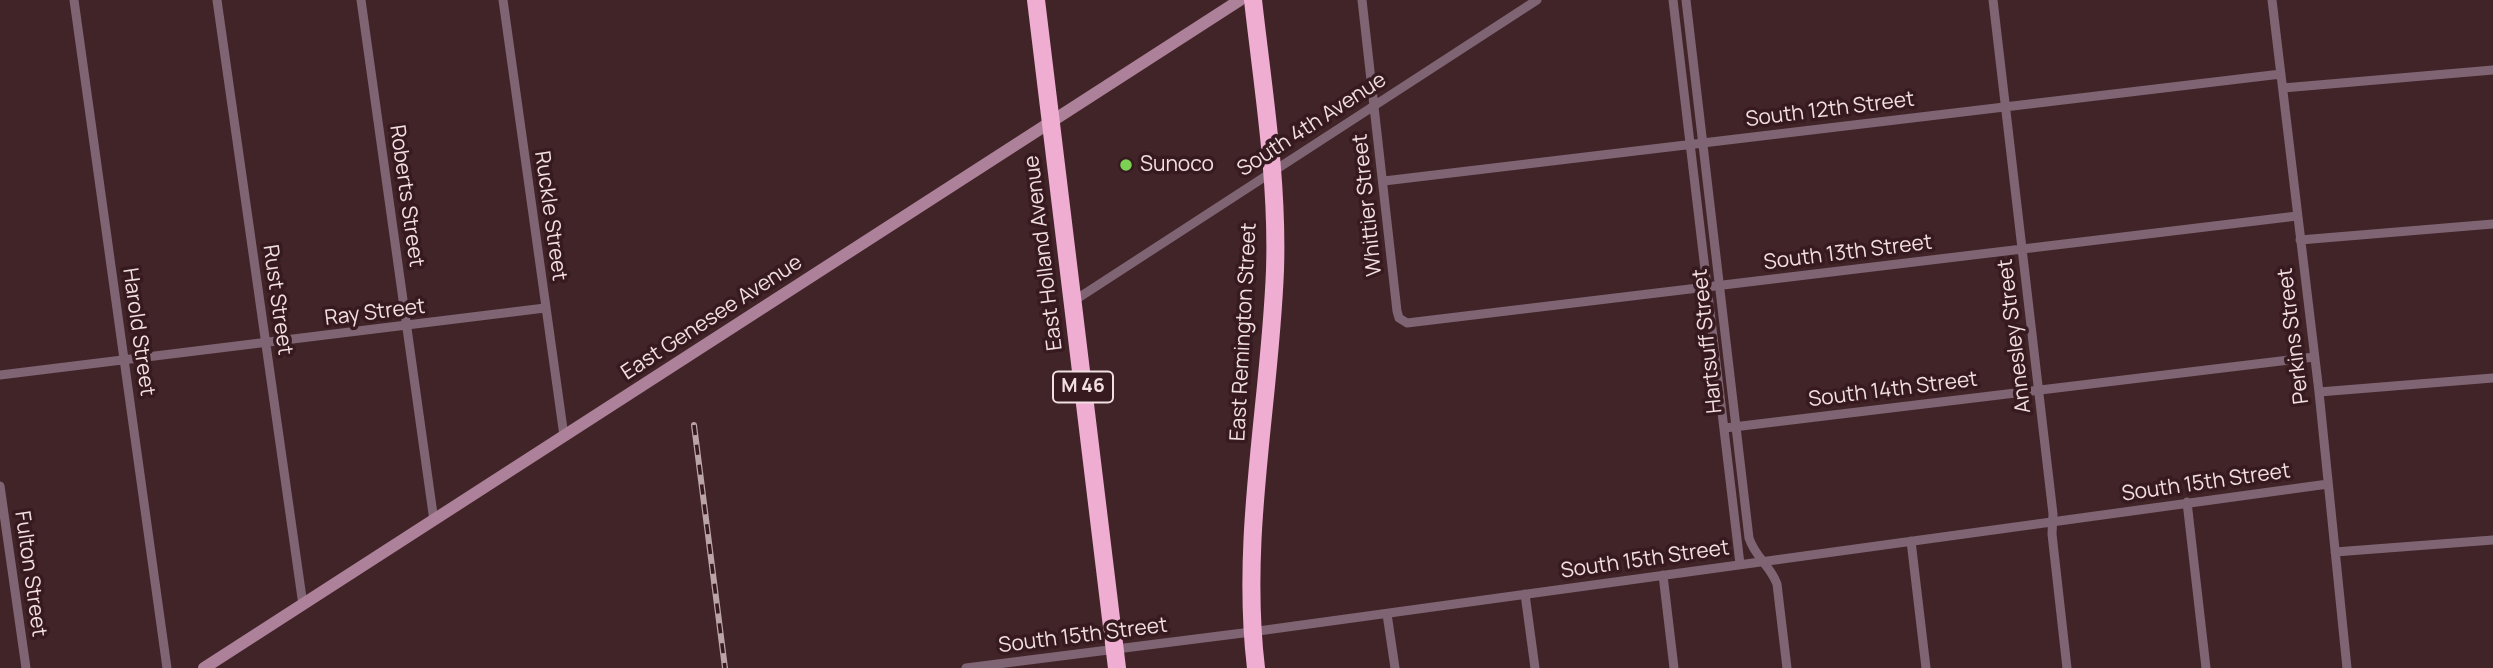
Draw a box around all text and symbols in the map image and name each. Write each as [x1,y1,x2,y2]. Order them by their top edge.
street label: South 4th Avenue [1233,68,1391,182]
street label: South 12th Street [1744,87,1916,133]
street label: Roberts Street [384,123,428,269]
street label: Whittier Street [1348,132,1388,278]
street label: Ruckle Street [528,149,572,283]
place label: Sunoco [1140,152,1214,178]
street label: East Holland Avenue [1020,154,1068,352]
marker: Sunoco [1118,157,1134,173]
street label: East Remington Street [1226,222,1262,442]
street label: South 13th Street [1762,230,1934,276]
street label: Rust Street [257,243,297,357]
street label: East Genesee Avenue [617,250,807,386]
street label: Annesley Street [1993,257,2037,415]
street label: Harold Street [117,266,159,398]
street label: Perkins Street [2273,266,2315,406]
street label: Hartsuff Street [1688,267,1728,415]
street label: Ray Street [323,294,427,332]
street label: South 14th Street [1807,367,1979,413]
road number: M 46 [1053,372,1113,402]
street label: South 15th Street [2120,459,2292,507]
street label: Fulton Street [9,510,51,638]
street label: South 15th Street [1559,536,1731,584]
street label: South 15th Street [997,613,1169,659]

